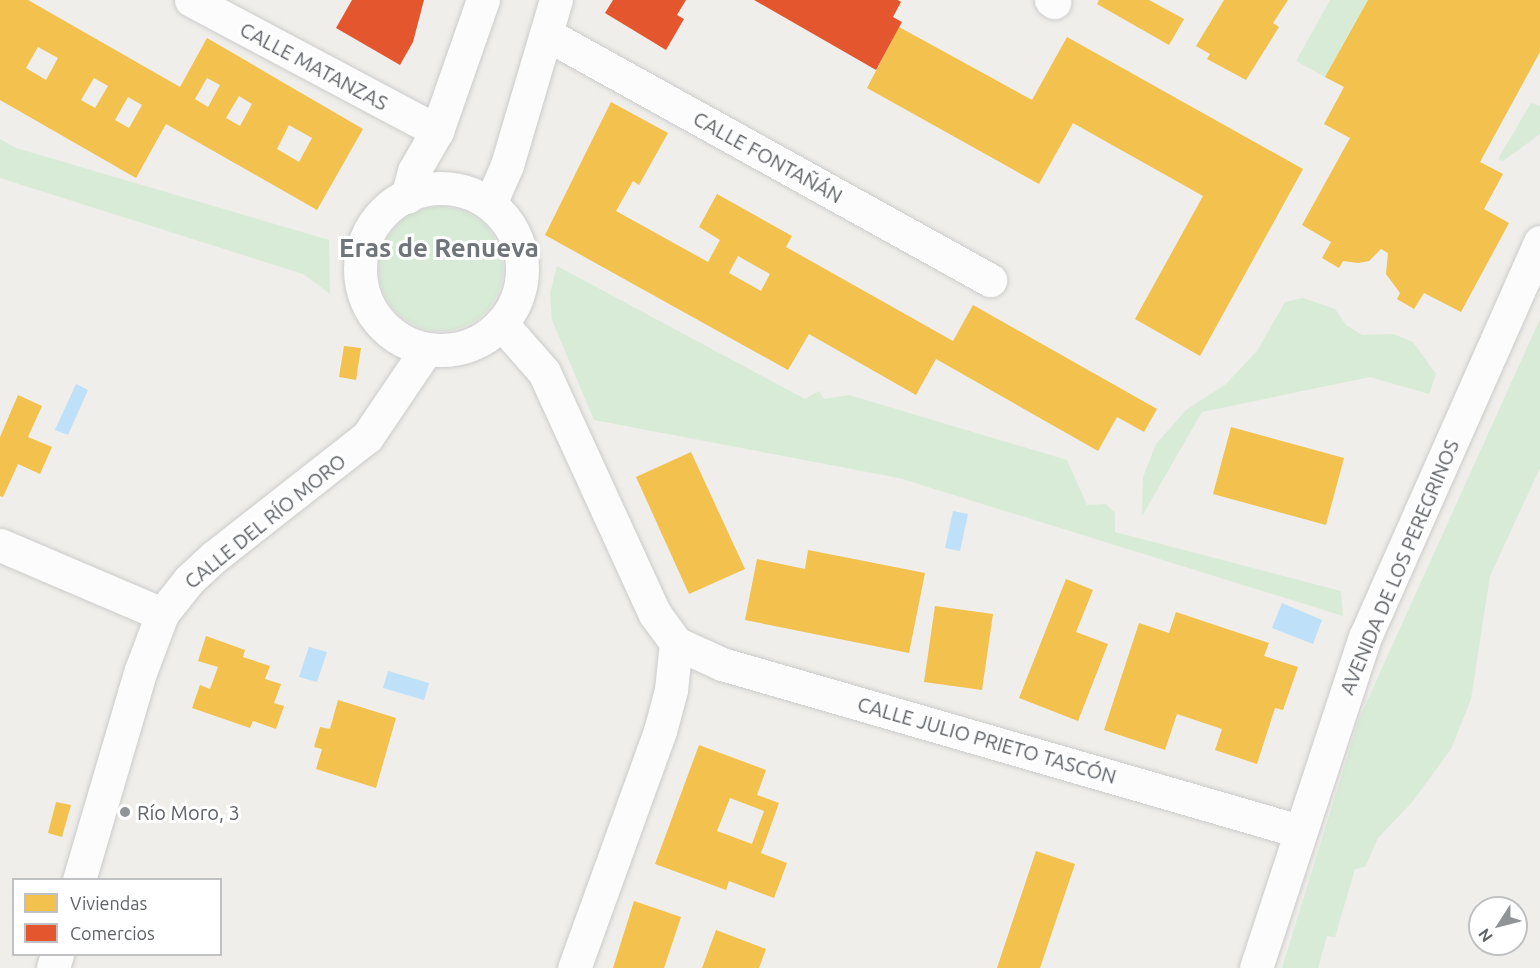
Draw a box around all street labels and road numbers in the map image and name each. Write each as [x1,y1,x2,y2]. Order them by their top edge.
street label: CALLE MATANZAS [236,17,392,115]
street label: CALLE FONTAÑÁN [689,106,847,208]
street label: AVENIDA DE LOS PEREGRINOS [1334,436,1464,698]
street label: CALLE DEL RÍO MORO [180,449,350,593]
street label: CALLE JULIO PRIETO TASCÓN [855,692,1119,788]

